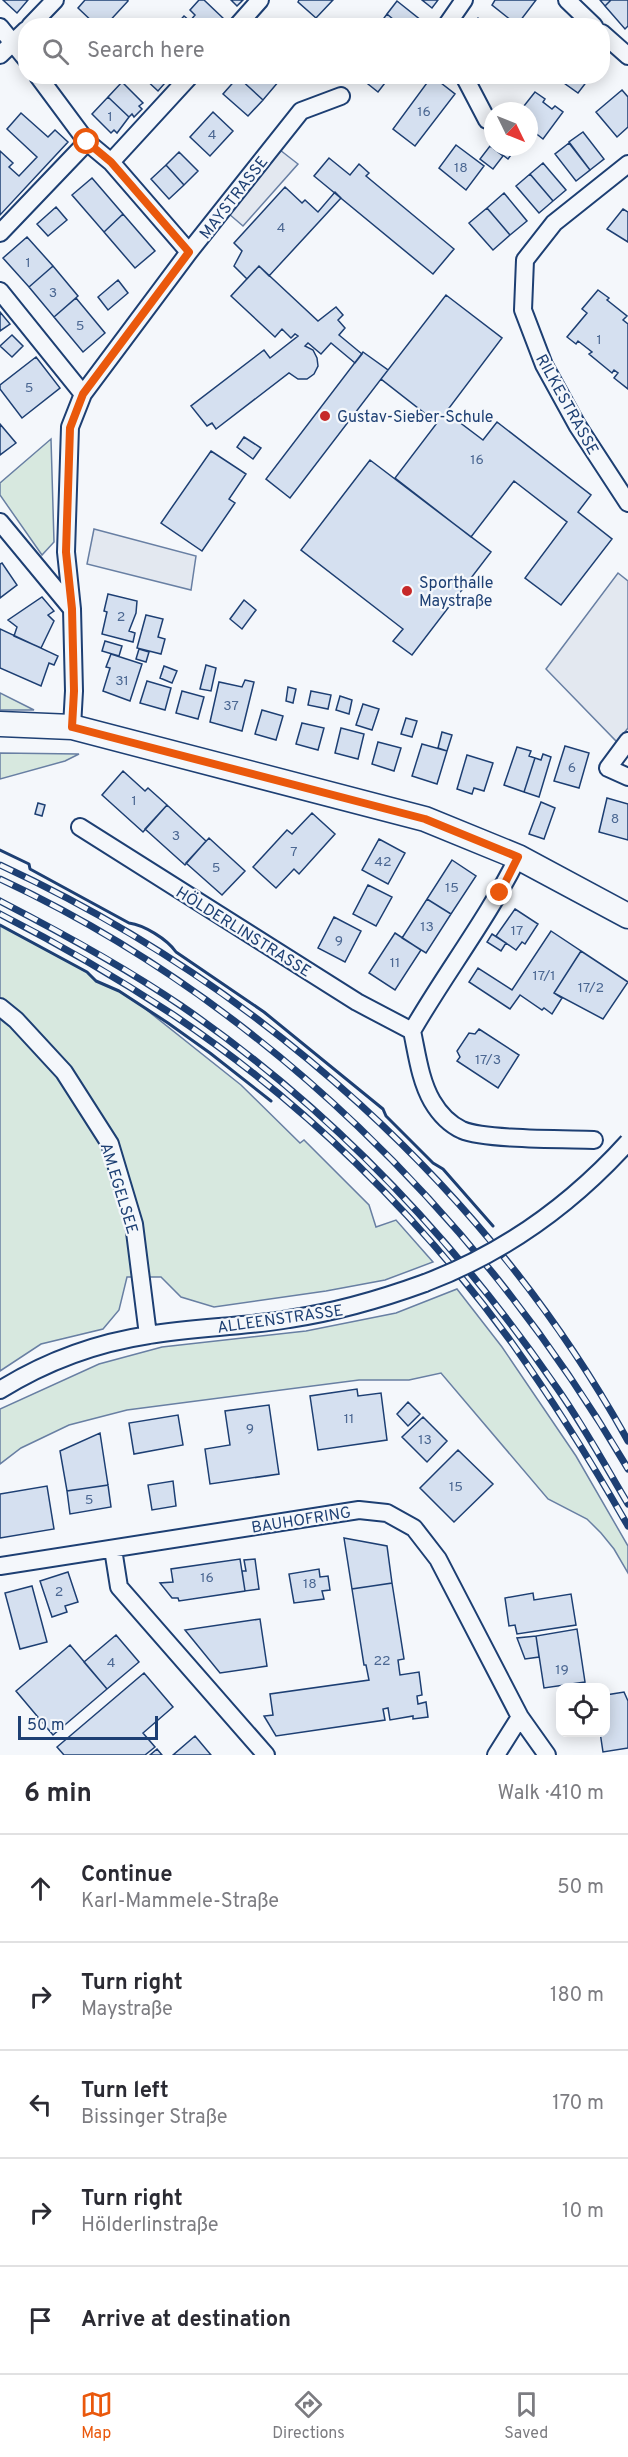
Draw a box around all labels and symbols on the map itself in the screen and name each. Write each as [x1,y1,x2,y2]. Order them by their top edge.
north arrow [484,102,538,156]
house number: 16 [417,104,431,121]
house number: 1 [107,109,113,126]
house number: 4 [208,127,216,144]
route start [73,128,99,154]
street label: MAYSTRASSE [196,153,273,244]
house number: 18 [454,160,468,177]
house number: 4 [277,220,285,237]
house number: 1 [25,255,31,272]
house number: 3 [49,285,57,302]
house number: 5 [76,318,84,335]
house number: 1 [596,332,602,349]
street label: RILKESTRASSE [530,351,602,459]
house number: 5 [25,380,33,397]
place label: Gustav-Sieber-Schule [337,408,493,428]
marker: Gustav-Sieber-Schule [318,409,332,423]
house number: 16 [470,452,484,469]
place label: Sporthalle Maystraße [419,574,493,612]
marker: Sporthalle Maystraße [400,584,414,598]
house number: 2 [117,609,125,626]
house number: 31 [115,673,129,690]
house number: 37 [223,698,239,715]
house number: 6 [568,760,576,777]
house number: 1 [131,793,137,810]
house number: 8 [611,811,619,828]
house number: 3 [172,828,180,845]
house number: 7 [290,844,298,861]
house number: 42 [374,854,392,871]
house number: 5 [212,860,220,877]
route end [486,879,512,905]
house number: 15 [445,880,459,897]
street label: HÖLDERLINSTRASSE [172,881,315,982]
house number: 13 [420,919,434,936]
house number: 17 [511,923,523,940]
house number: 9 [335,933,343,950]
house number: 11 [390,955,400,972]
house number: 17/1 [532,968,556,985]
house number: 17/2 [578,980,604,997]
house number: 17/3 [475,1052,501,1069]
street label: AM EGELSEE [95,1141,141,1237]
street label: ALLEENSTRASSE [216,1301,344,1339]
house number: 11 [344,1411,354,1428]
house number: 9 [246,1421,254,1438]
house number: 13 [418,1432,432,1449]
house number: 15 [449,1479,463,1496]
house number: 5 [85,1492,93,1509]
street label: BAUHOFRING [250,1503,352,1539]
house number: 16 [200,1570,214,1587]
house number: 18 [303,1576,317,1593]
house number: 2 [55,1584,63,1601]
house number: 22 [373,1653,391,1670]
house number: 4 [107,1655,115,1672]
house number: 19 [555,1662,569,1679]
scale bar [18,1713,158,1740]

